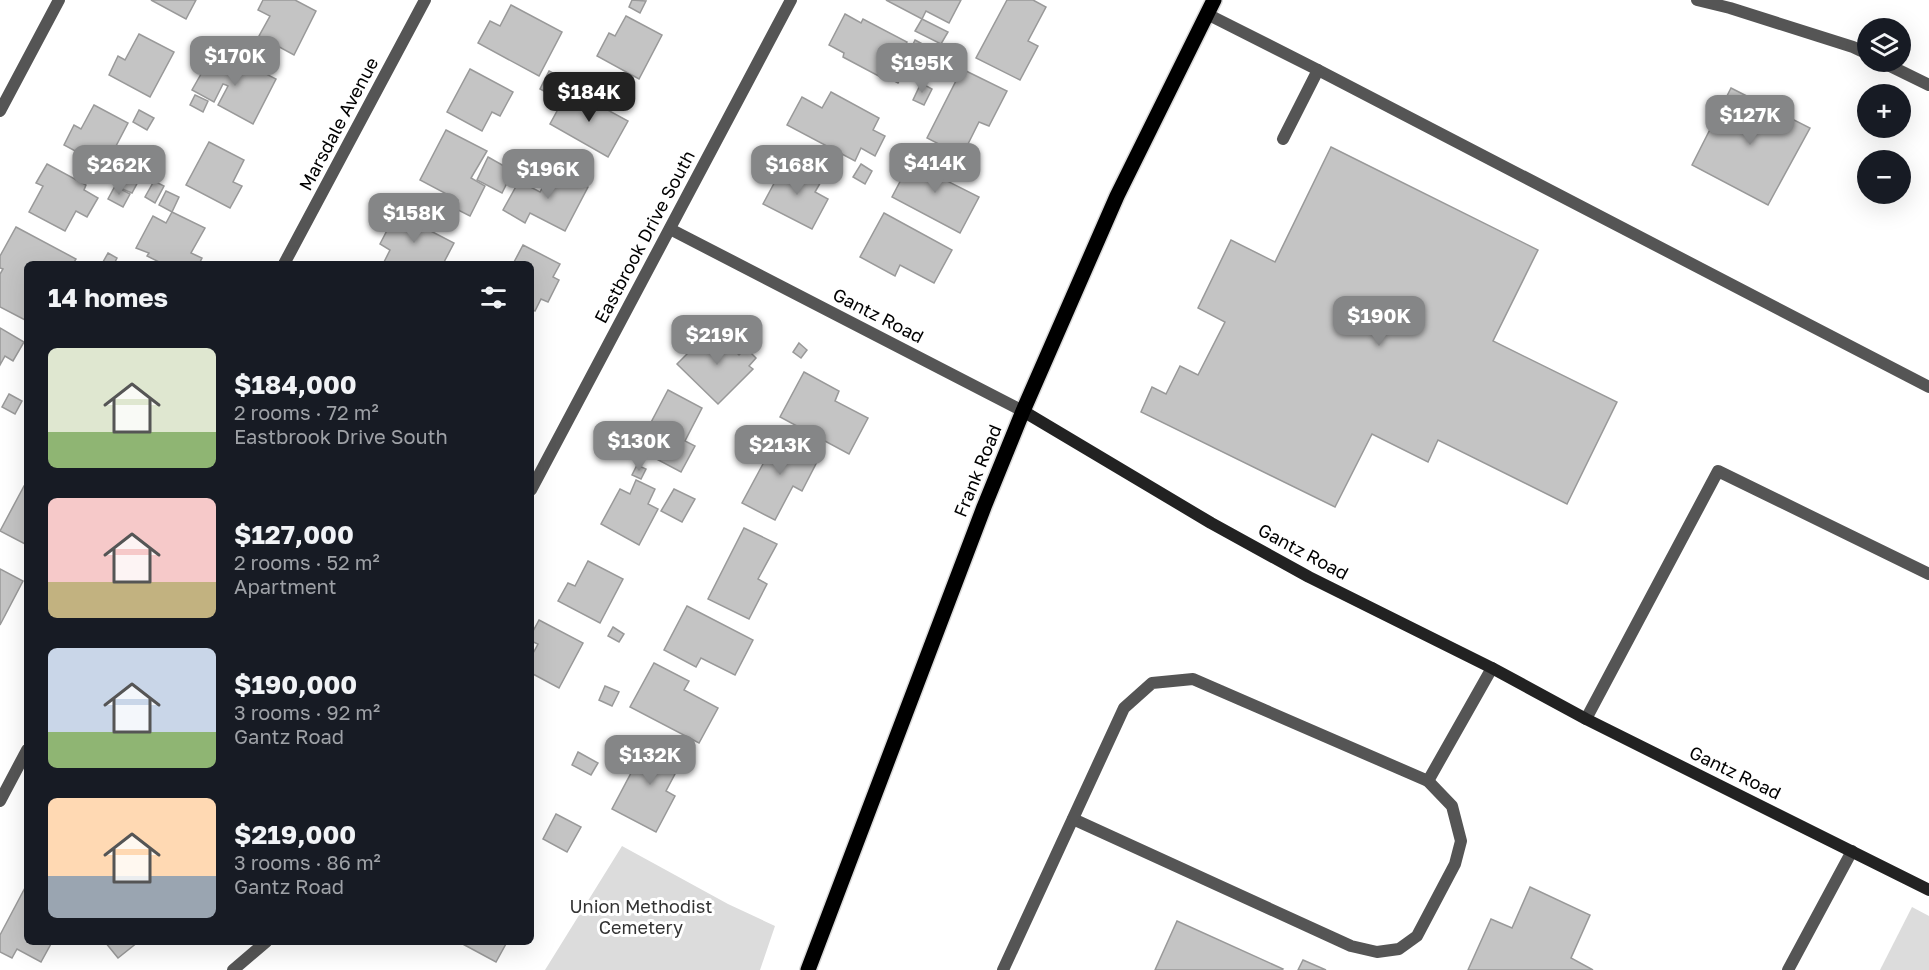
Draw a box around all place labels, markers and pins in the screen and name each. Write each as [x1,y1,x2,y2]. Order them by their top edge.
pin: $170K [193,36,277,87]
pin: $195K [880,43,964,94]
pin: $184K [547,72,631,123]
pin: $127K [1708,95,1792,146]
pin: $414K [893,143,977,194]
pin: $262K [77,145,161,196]
pin: $168K [755,145,839,196]
pin: $196K [506,149,590,200]
pin: $158K [372,193,456,244]
pin: $190K [1337,296,1421,347]
pin: $219K [675,315,759,366]
pin: $130K [597,421,681,472]
pin: $213K [738,425,822,476]
pin: $132K [608,735,692,786]

